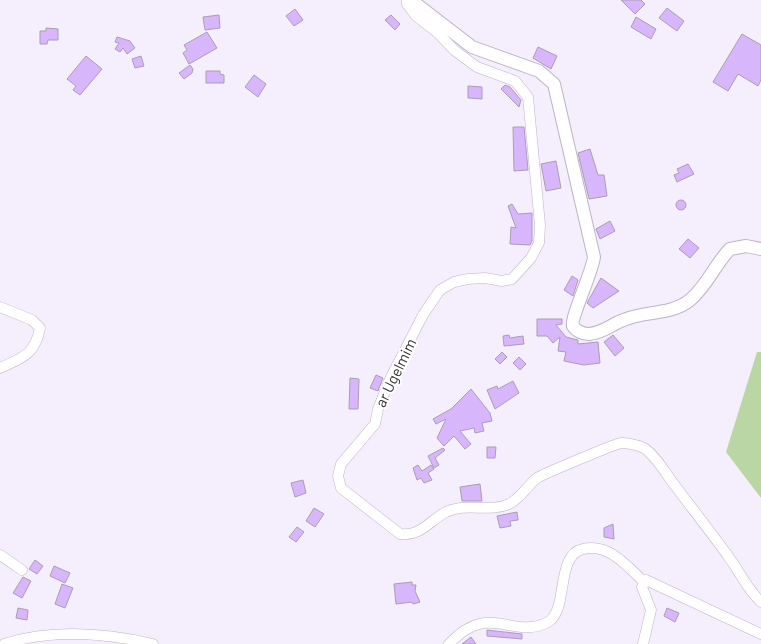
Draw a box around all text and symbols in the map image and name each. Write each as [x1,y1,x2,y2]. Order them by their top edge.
street label: ar Ugelmim [371,335,419,410]

